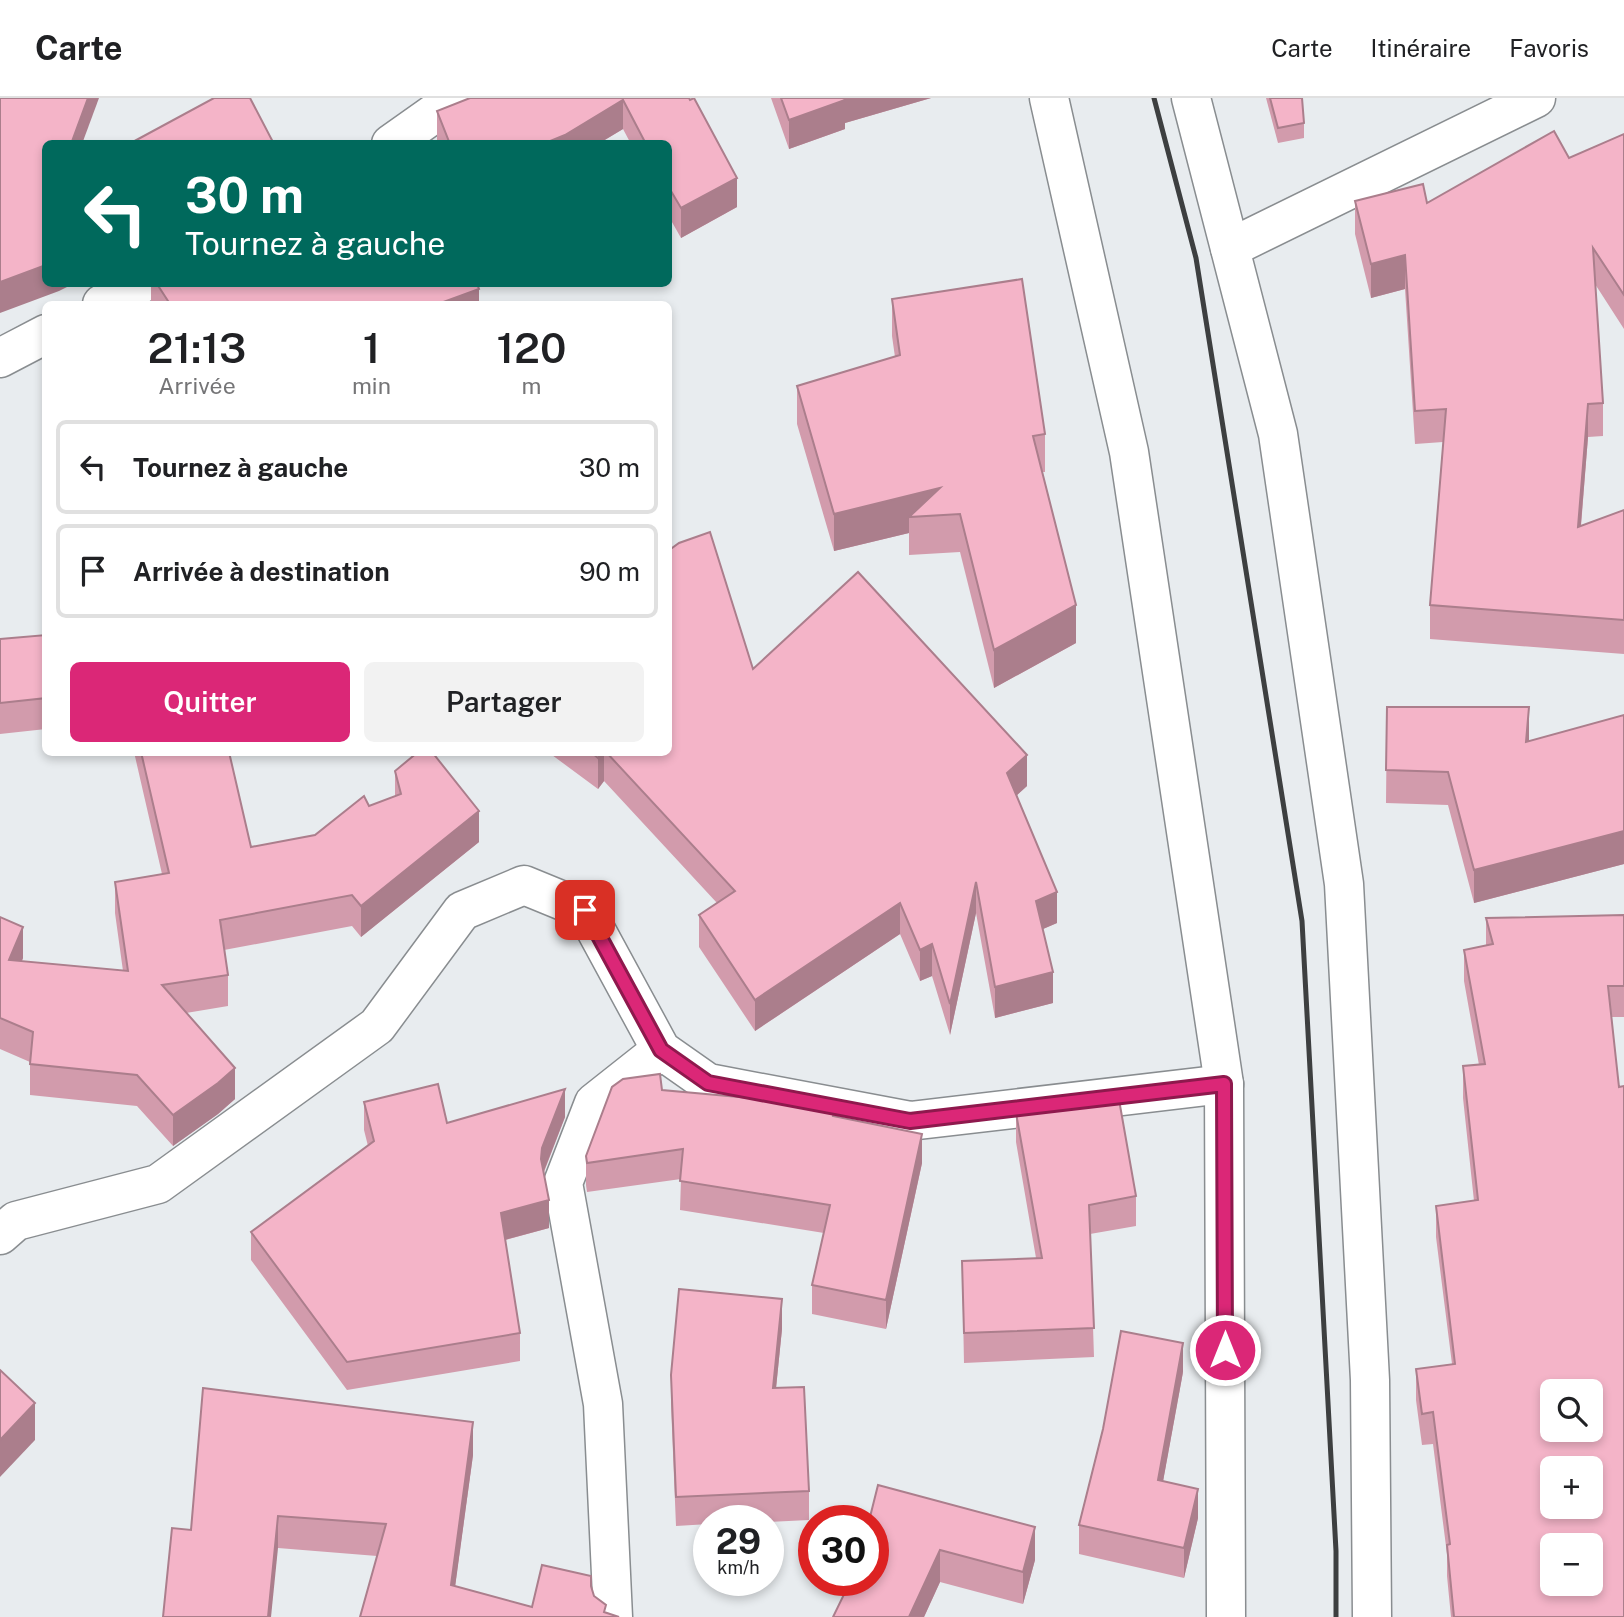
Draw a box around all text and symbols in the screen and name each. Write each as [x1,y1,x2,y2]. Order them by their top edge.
text: Carte [35,29,123,67]
text: Carte [1271,34,1333,62]
text: Itinéraire [1371,34,1471,62]
text: Favoris [1509,34,1589,62]
text: 30 m [185,166,304,224]
icon: left [70,168,161,259]
text: Tournez à gauche [185,225,445,262]
text: 21:13 [148,323,246,372]
text: 1 [363,323,380,372]
text: 120 [496,323,566,372]
text: Arrivée [158,372,236,399]
text: min [352,372,391,399]
text: m [522,372,541,399]
icon: left [74,448,112,486]
text: Tournez à gauche [133,452,348,483]
text: 30 m [579,452,640,483]
icon: arrive [74,552,112,590]
text: Arrivée à destination [133,556,390,587]
text: 90 m [579,556,640,587]
button: Quitter [70,662,350,742]
button: Partager [364,662,644,742]
pin [555,880,615,940]
icon: arrive [566,891,604,929]
position arrow [1188,1313,1262,1387]
map controls [1540,1379,1603,1596]
button: search [1540,1379,1603,1442]
button: + [1540,1456,1603,1519]
speed limit sign: 30 [798,1505,889,1596]
text: 29 [716,1521,761,1562]
button: − [1540,1533,1603,1596]
text: km/h [717,1557,760,1578]

